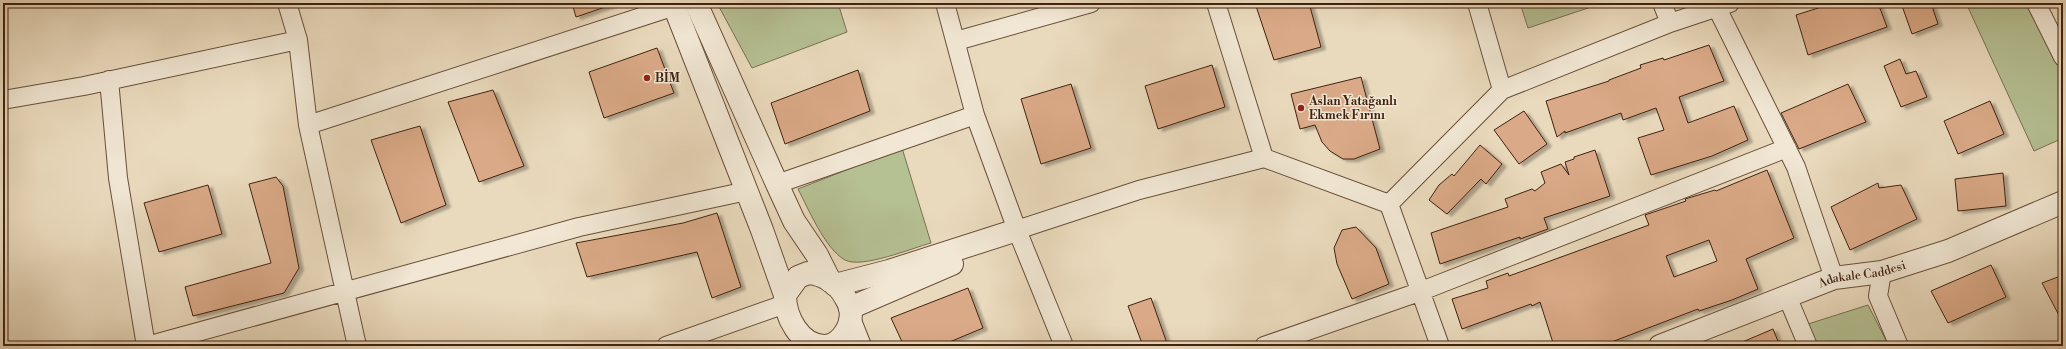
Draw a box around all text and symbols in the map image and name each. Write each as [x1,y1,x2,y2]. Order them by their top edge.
place label: BİM [655,69,680,86]
marker: BİM [642,73,652,83]
place label: Aslan Yatağanlı Ekmek Fırını [1308,94,1397,123]
marker: Aslan Yatağanlı Ekmek Fırını [1296,103,1306,113]
street label: Adakale Caddesi [1815,258,1908,292]

